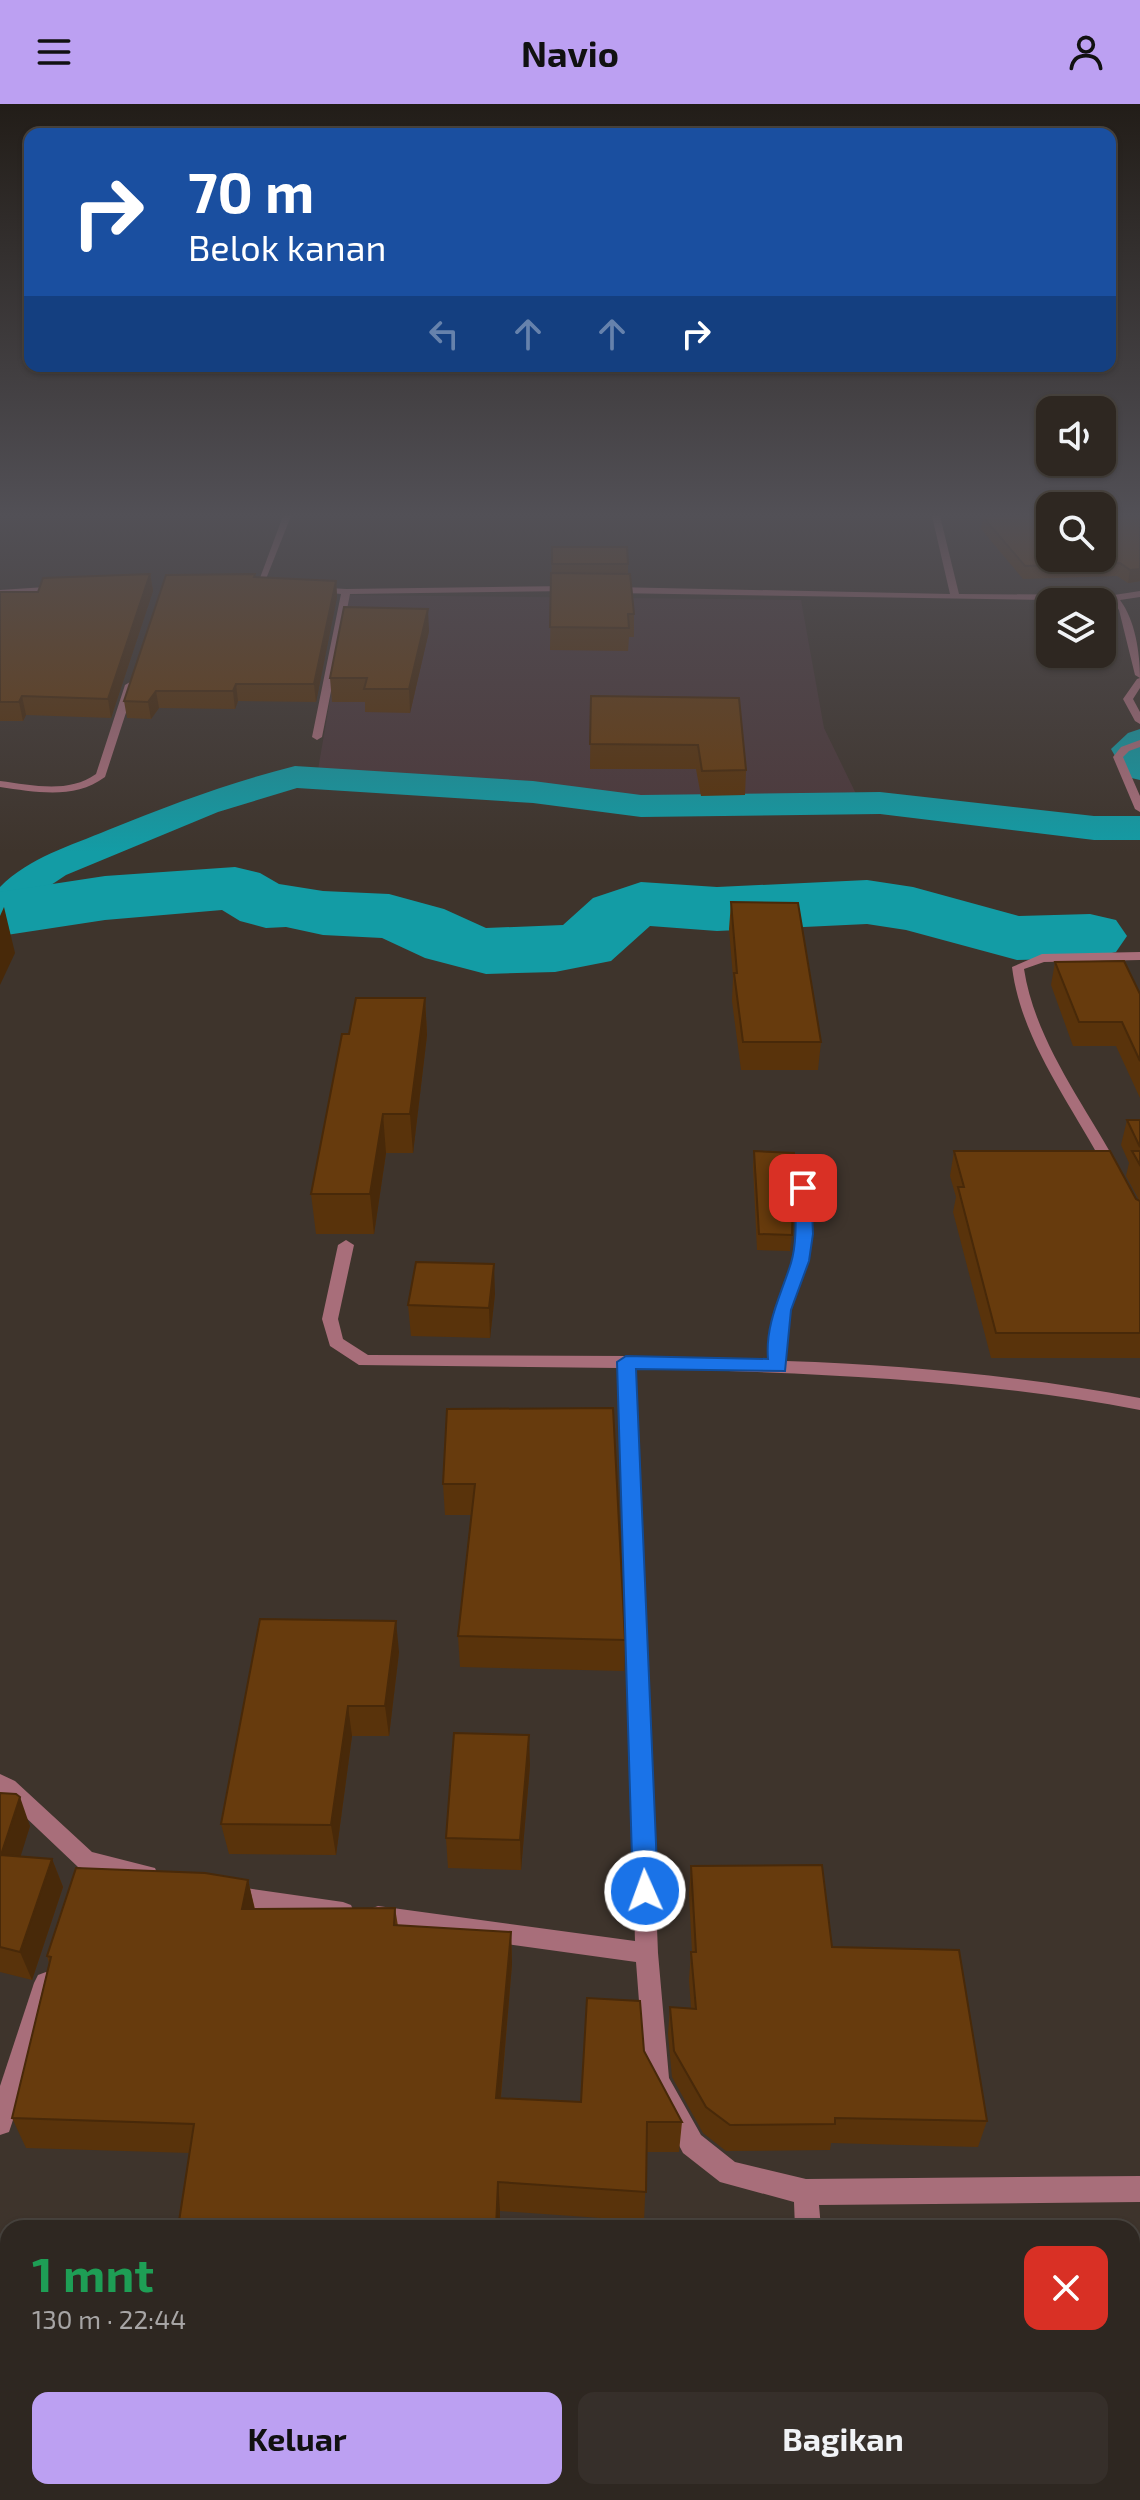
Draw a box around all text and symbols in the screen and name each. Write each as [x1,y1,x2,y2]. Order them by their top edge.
icon: menu [32,30,76,74]
icon: person [1064,30,1108,74]
text: Navio [521,31,619,74]
text: 70 m [188,157,314,224]
icon: right [56,160,160,264]
text: Belok kanan [188,225,386,268]
icon: left [422,312,466,356]
icon: ahead [506,312,550,356]
icon: ahead [590,312,634,356]
icon: right [674,312,718,356]
map controls [1036,396,1116,668]
button: sound [1036,396,1116,476]
button: search [1036,492,1116,572]
button: layers [1036,588,1116,668]
pin [769,1154,837,1222]
icon: arrive [781,1166,825,1210]
position arrow [603,1849,687,1933]
text: 1 mnt [32,2244,154,2302]
button: close [1024,2246,1108,2330]
text: 130 m · 22:44 [32,2303,186,2334]
button: Keluar [32,2392,562,2484]
button: Bagikan [578,2392,1108,2484]

